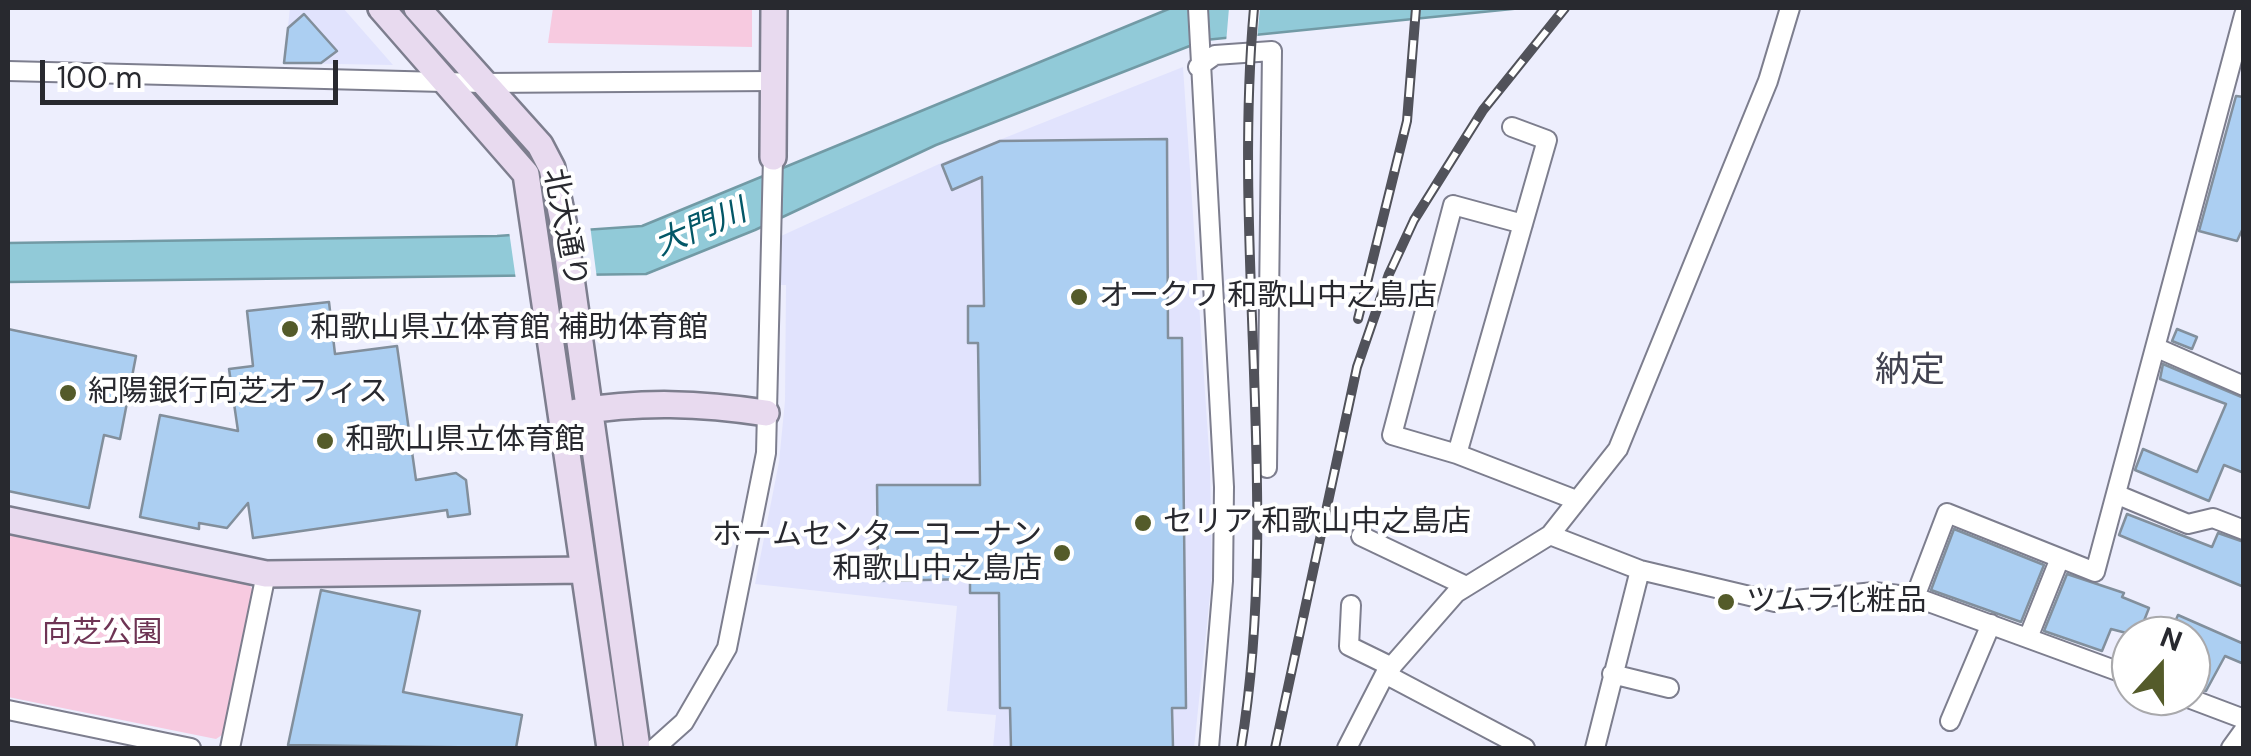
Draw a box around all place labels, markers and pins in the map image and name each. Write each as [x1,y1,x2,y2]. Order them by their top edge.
place label: オークワ 和歌山中之島店 [1099,279,1437,315]
marker: オークワ 和歌山中之島店 [1068,286,1090,308]
place label: 和歌山県立体育館 補助体育館 [310,311,708,347]
marker: 和歌山県立体育館 補助体育館 [279,318,301,340]
place label: 紀陽銀行向芝オフィス [88,375,388,411]
marker: 紀陽銀行向芝オフィス [57,382,79,404]
place label: 和歌山県立体育館 [345,423,585,459]
marker: 和歌山県立体育館 [314,430,336,452]
place label: セリア 和歌山中之島店 [1163,505,1471,541]
marker: セリア 和歌山中之島店 [1132,512,1154,534]
place label: ホームセンターコーナン 和歌山中之島店 [712,518,1042,588]
marker: ホームセンターコーナン 和歌山中之島店 [1051,542,1073,564]
place label: ツムラ化粧品 [1746,584,1926,620]
marker: ツムラ化粧品 [1715,591,1737,613]

